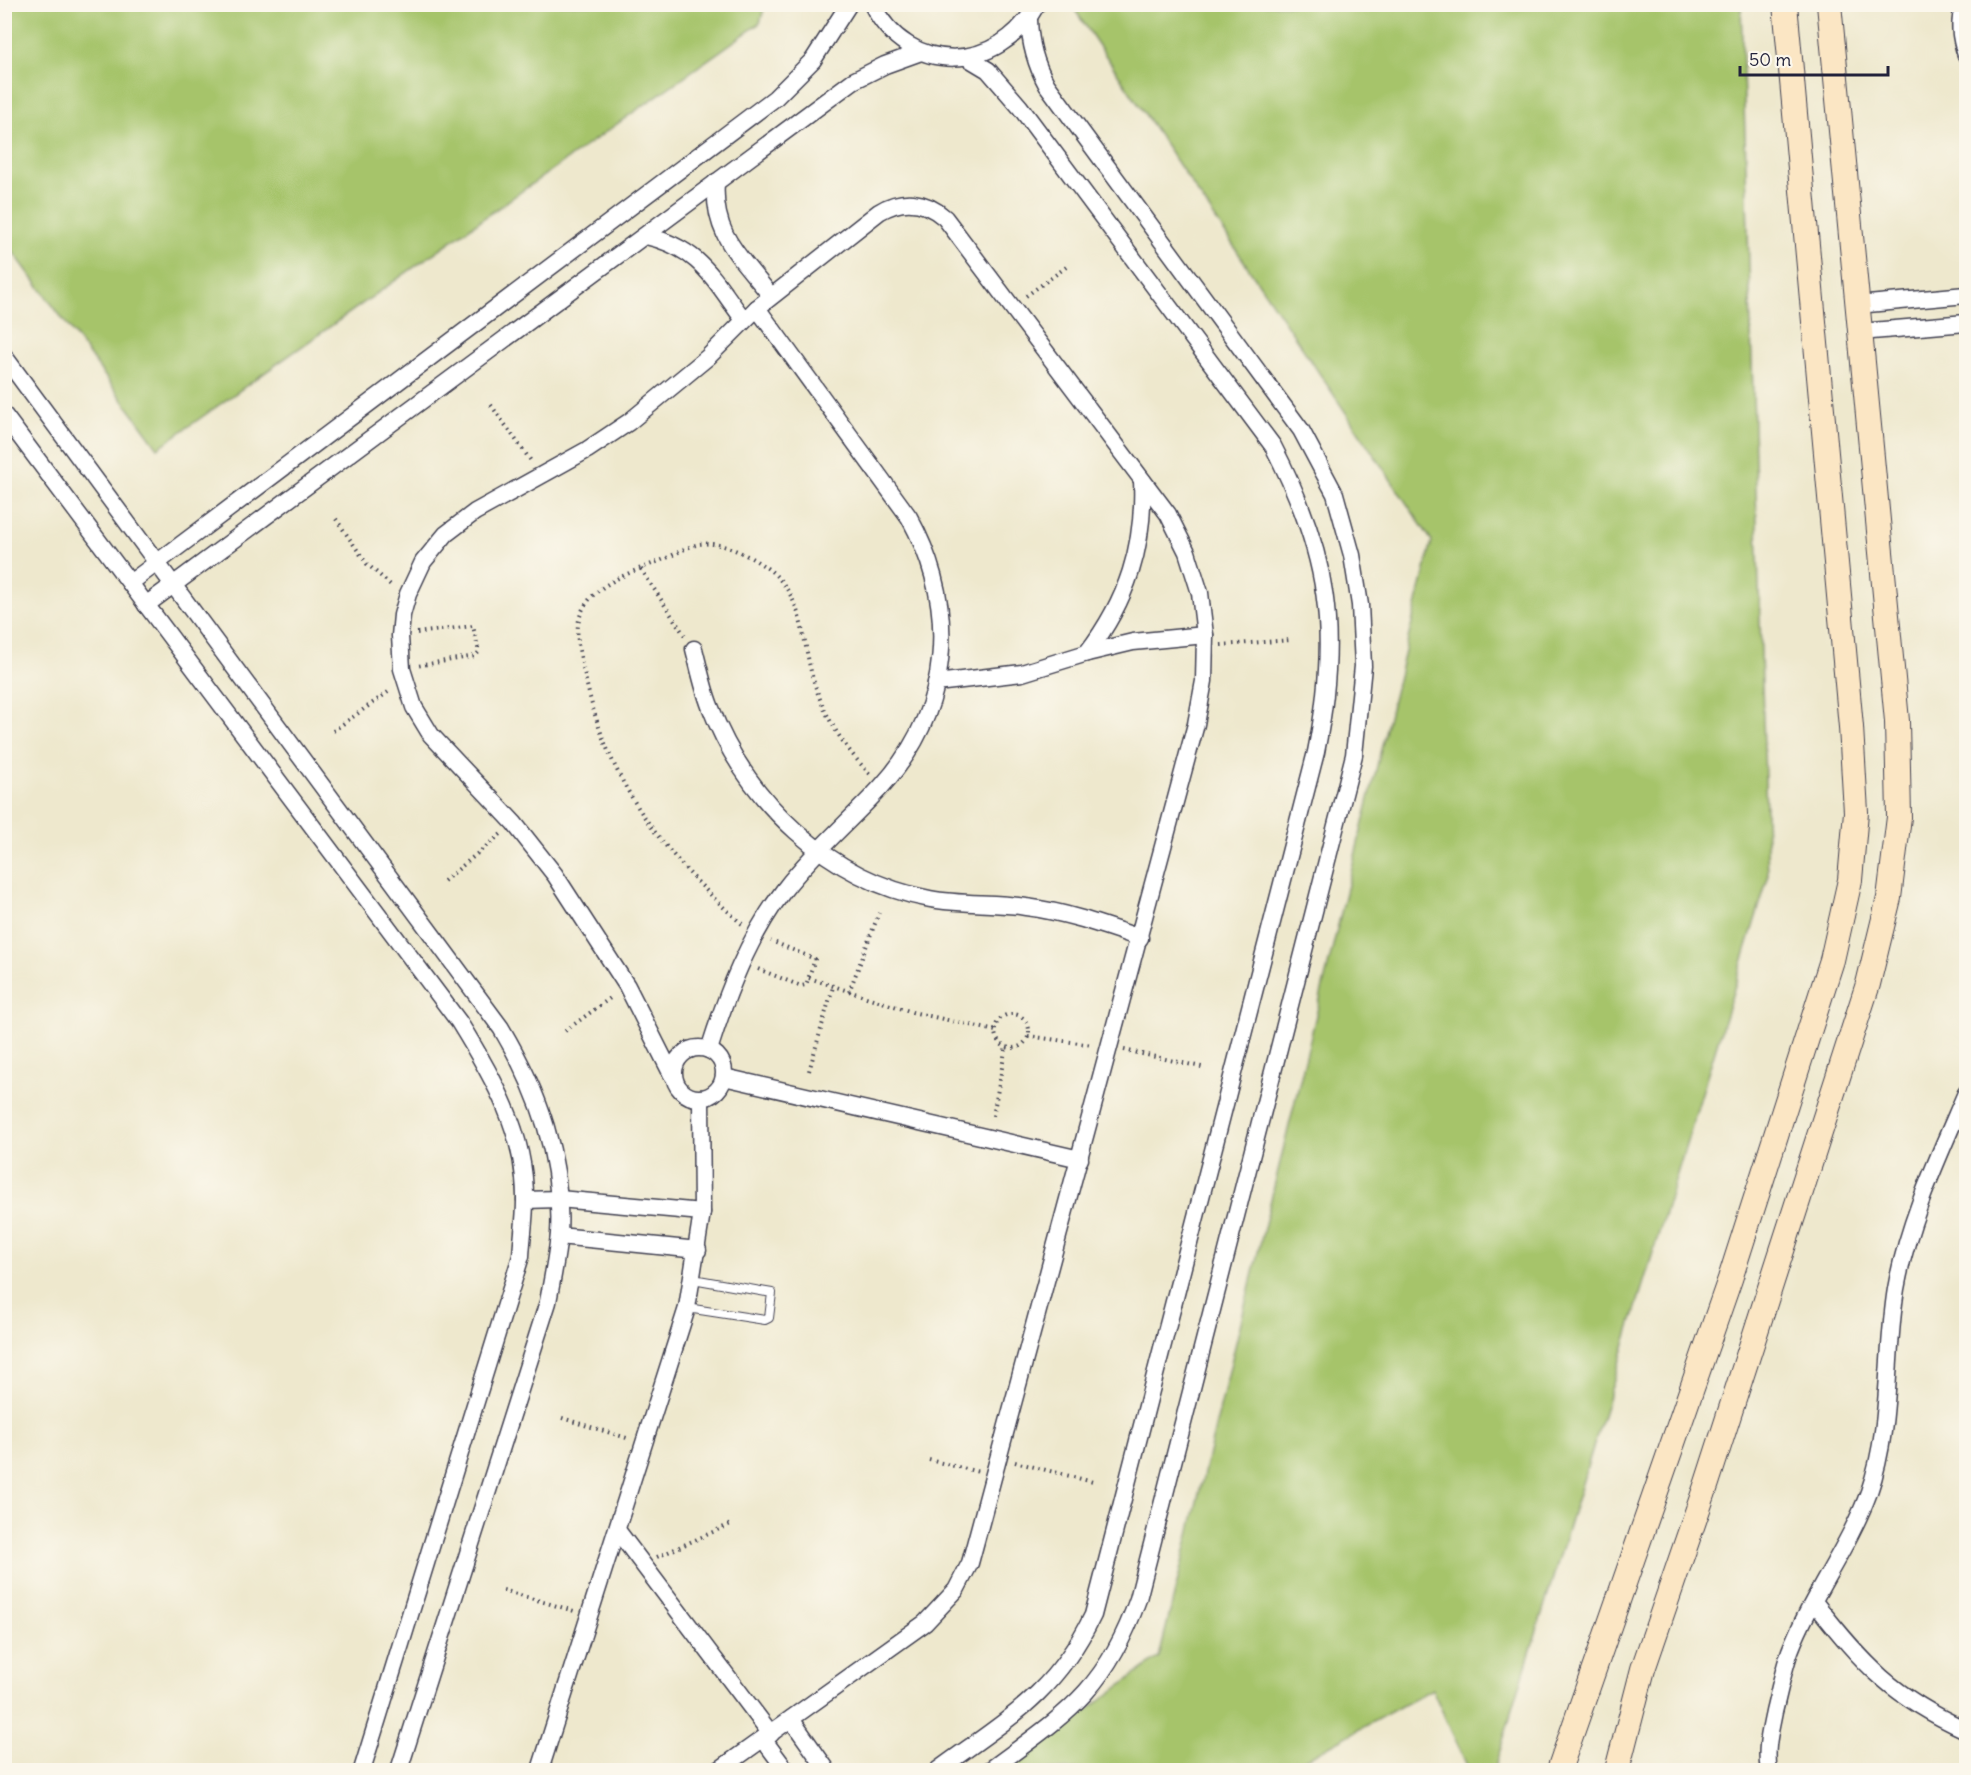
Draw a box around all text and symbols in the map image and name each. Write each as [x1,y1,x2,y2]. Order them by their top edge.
scale bar [1740,39,1888,77]
text: 50 m [1749,48,1791,71]

